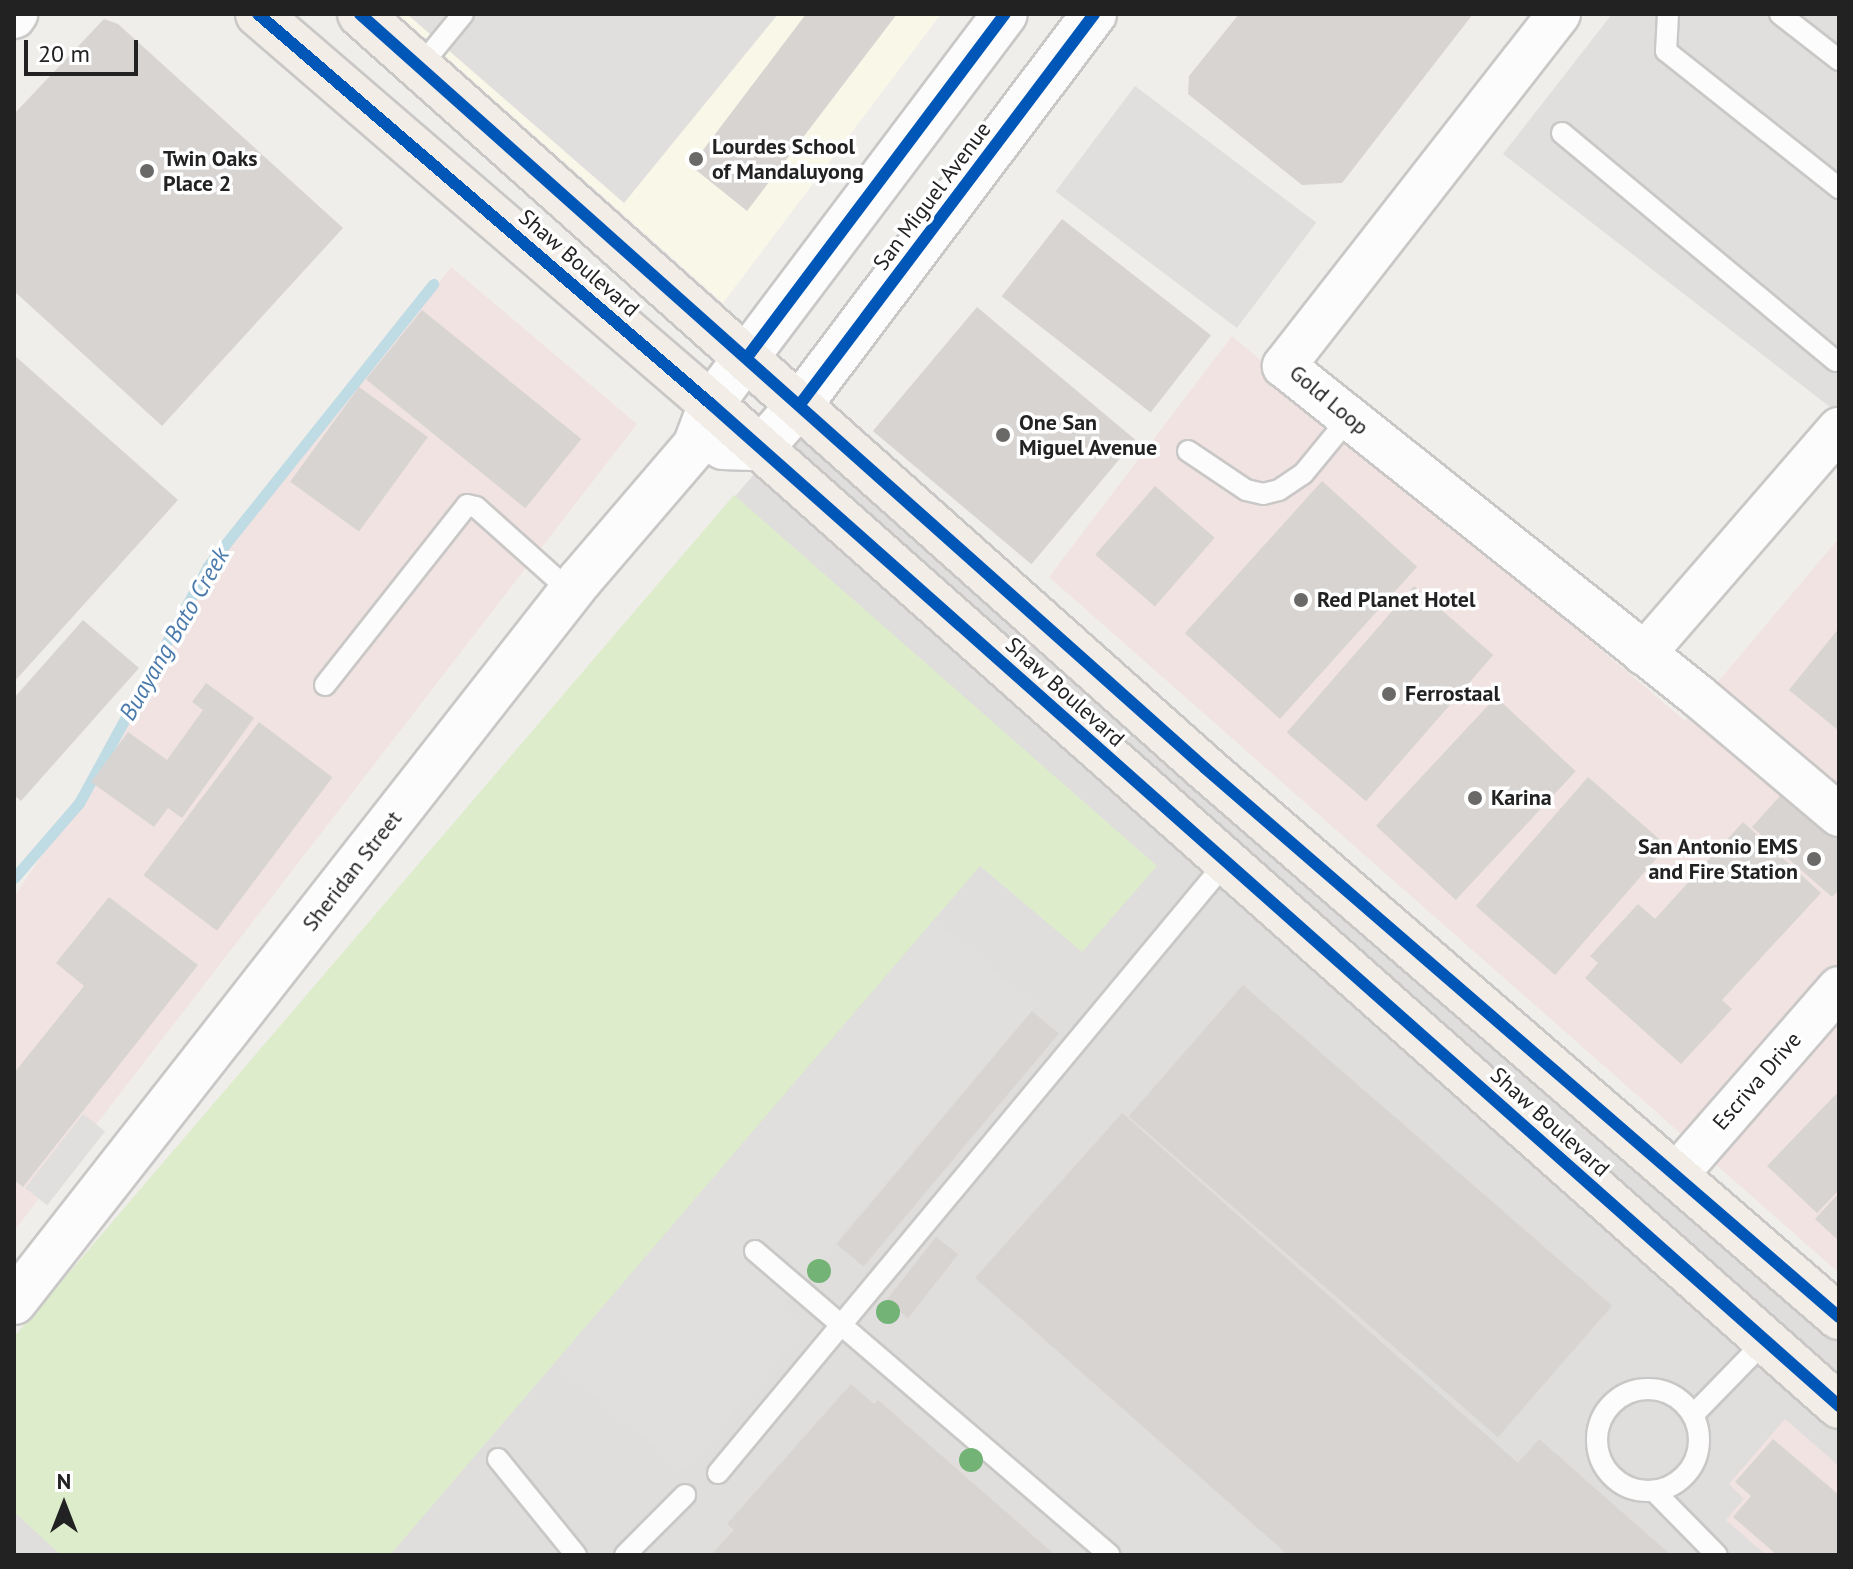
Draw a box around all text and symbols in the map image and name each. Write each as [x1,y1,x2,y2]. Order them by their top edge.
scale bar [28,24,142,74]
text: 20 m [38,38,90,69]
street label: San Miguel Avenue [867,116,997,276]
place label: Lourdes School of Mandaluyong [712,133,864,184]
place label: Twin Oaks Place 2 [163,145,258,196]
marker: Lourdes School of Mandaluyong [687,150,705,168]
marker: Twin Oaks Place 2 [138,162,156,180]
street label: Shaw Boulevard [513,203,645,323]
street label: Gold Loop [1284,359,1374,441]
place label: One San Miguel Avenue [1019,409,1158,460]
marker: One San Miguel Avenue [994,426,1012,444]
water label: Buayang Bato Creek [113,543,235,725]
place label: Red Planet Hotel [1317,587,1476,613]
marker: Red Planet Hotel [1292,591,1310,609]
street label: Shaw Boulevard [1000,632,1130,752]
place label: Ferrostaal [1405,681,1500,707]
marker: Ferrostaal [1380,685,1398,703]
place label: Karina [1491,785,1552,811]
marker: Karina [1466,789,1484,807]
street label: Sheridan Street [297,806,407,936]
place label: San Antonio EMS and Fire Station [1637,833,1798,884]
marker: San Antonio EMS and Fire Station [1805,850,1823,868]
street label: Escriva Drive [1707,1027,1807,1135]
street label: Shaw Boulevard [1485,1062,1615,1182]
north arrow [24,1465,104,1545]
text: N [57,1467,71,1495]

